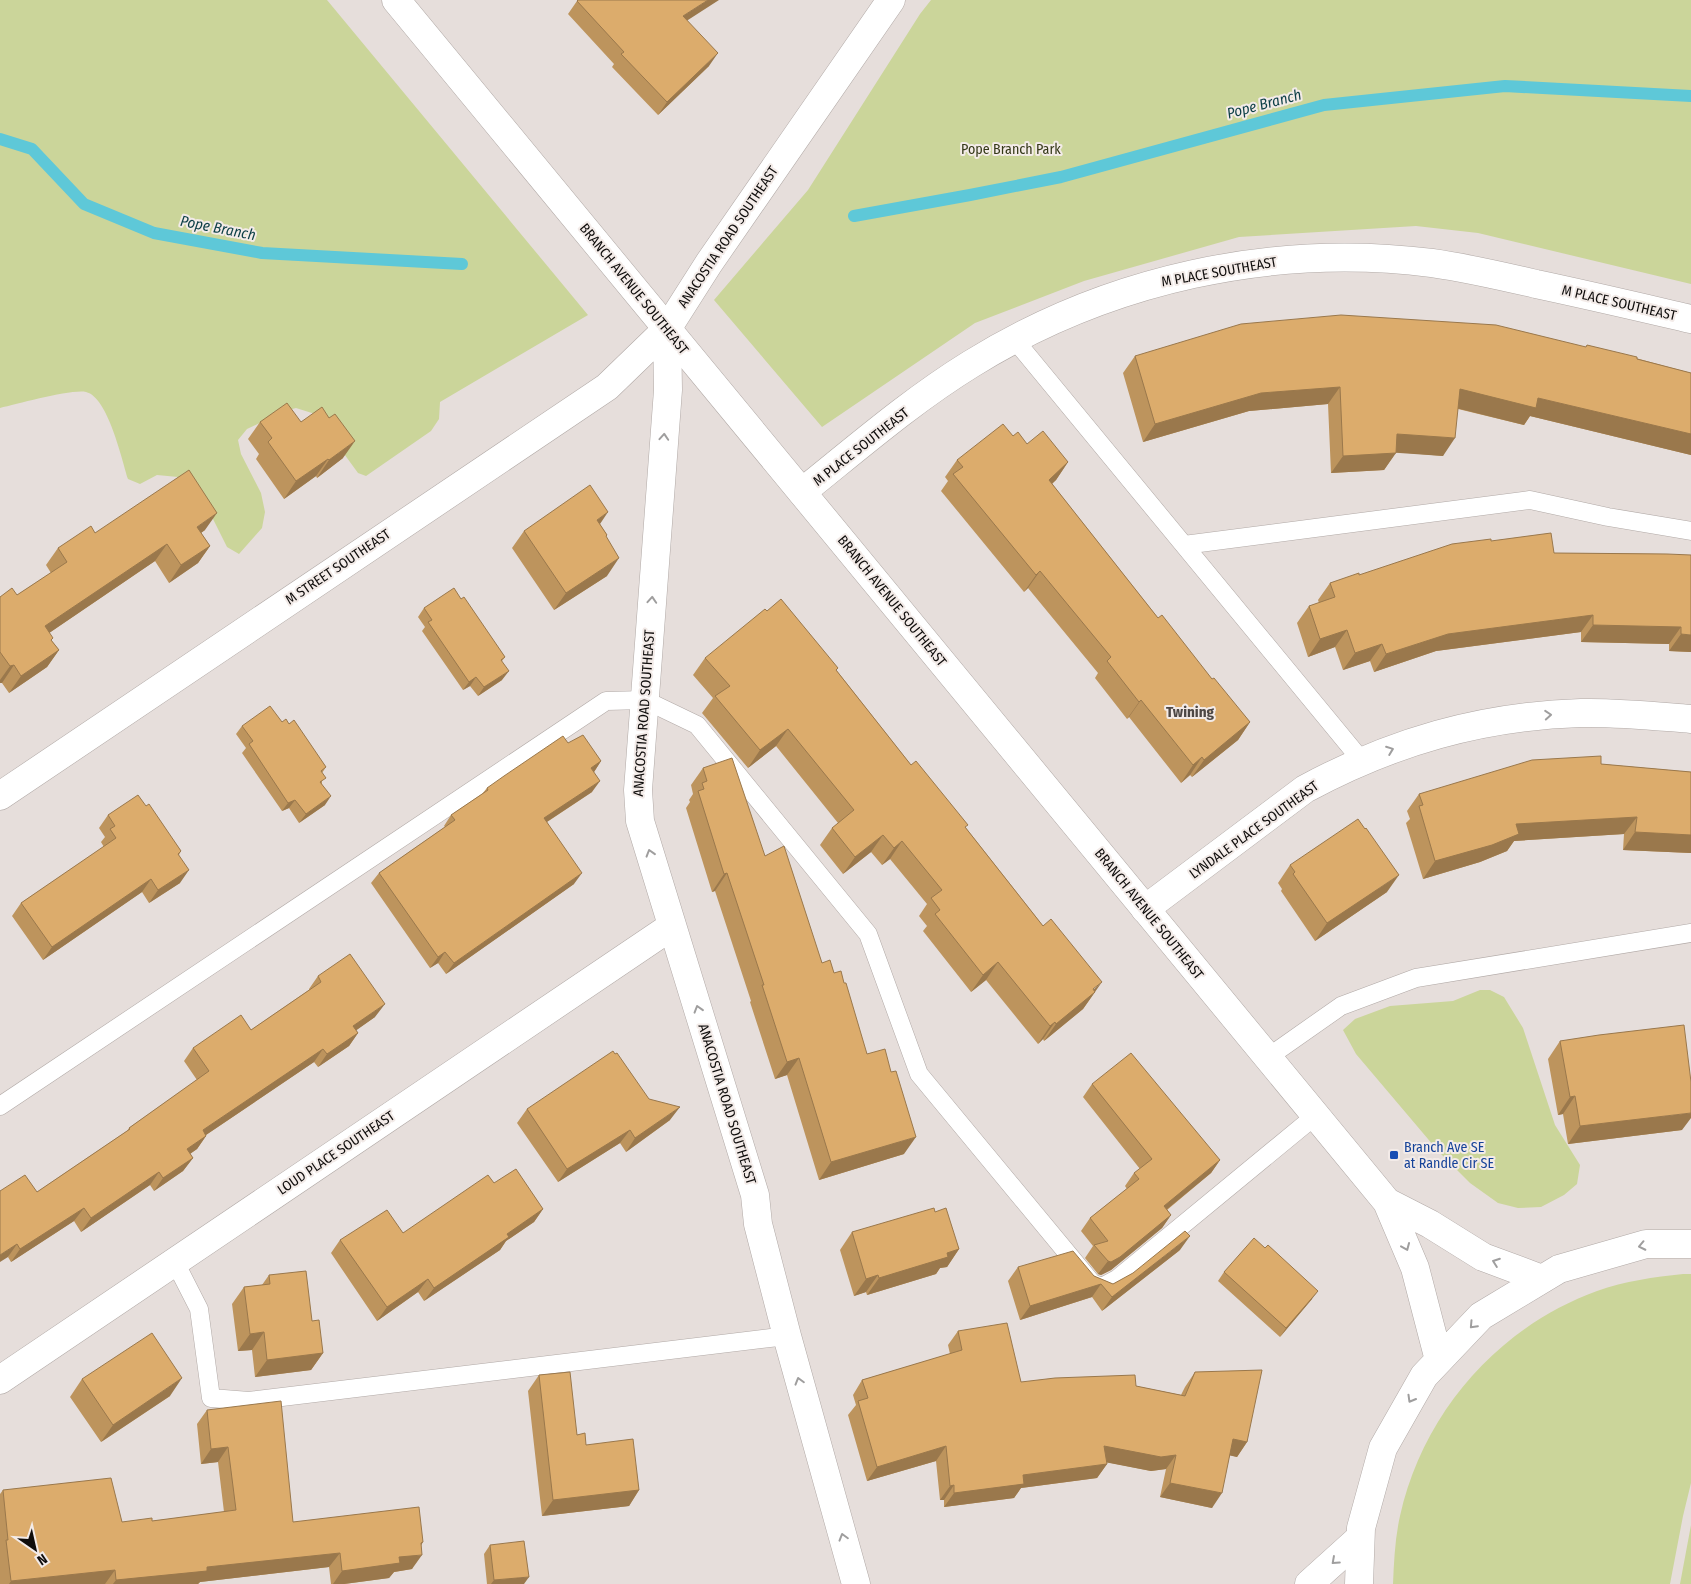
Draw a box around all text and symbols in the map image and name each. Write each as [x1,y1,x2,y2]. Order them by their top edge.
water label: Pope Branch [1225,85,1303,123]
park label: Pope Branch Park [961,141,1061,158]
street label: ANACOSTIA ROAD SOUTHEAST [674,163,782,311]
water label: Pope Branch [179,212,257,244]
street label: BRANCH AVENUE SOUTHEAST [576,220,692,358]
street label: M PLACE SOUTHEAST [1160,253,1279,291]
street label: M PLACE SOUTHEAST [1560,282,1678,325]
street label: M PLACE SOUTHEAST [810,404,913,490]
one-way arrow [659,433,670,441]
street label: M STREET SOUTHEAST [282,525,394,608]
street label: BRANCH AVENUE SOUTHEAST [834,532,950,670]
one-way arrow [647,595,658,603]
street label: ANACOSTIA ROAD SOUTHEAST [630,629,658,797]
district label: Twining [1166,703,1215,721]
one-way arrow [1544,710,1552,721]
one-way arrow [1385,745,1394,756]
street label: LYNDALE PLACE SOUTHEAST [1186,777,1322,883]
street label: BRANCH AVENUE SOUTHEAST [1091,845,1207,983]
one-way arrow [646,850,656,858]
one-way arrow [694,1005,704,1013]
street label: ANACOSTIA ROAD SOUTHEAST [694,1022,760,1187]
street label: LOUD PLACE SOUTHEAST [274,1107,398,1199]
place label: Branch Ave SE at Randle Cir SE [1404,1139,1495,1172]
marker: Branch Ave SE at Randle Cir SE [1388,1149,1400,1161]
one-way arrow [1638,1240,1647,1251]
one-way arrow [1400,1242,1410,1251]
one-way arrow [1493,1258,1501,1268]
one-way arrow [1470,1319,1479,1328]
one-way arrow [795,1377,805,1385]
one-way arrow [1407,1394,1417,1403]
north arrow [10,1524,60,1574]
one-way arrow [838,1533,849,1541]
text: N [34,1550,50,1569]
one-way arrow [1331,1555,1340,1564]

